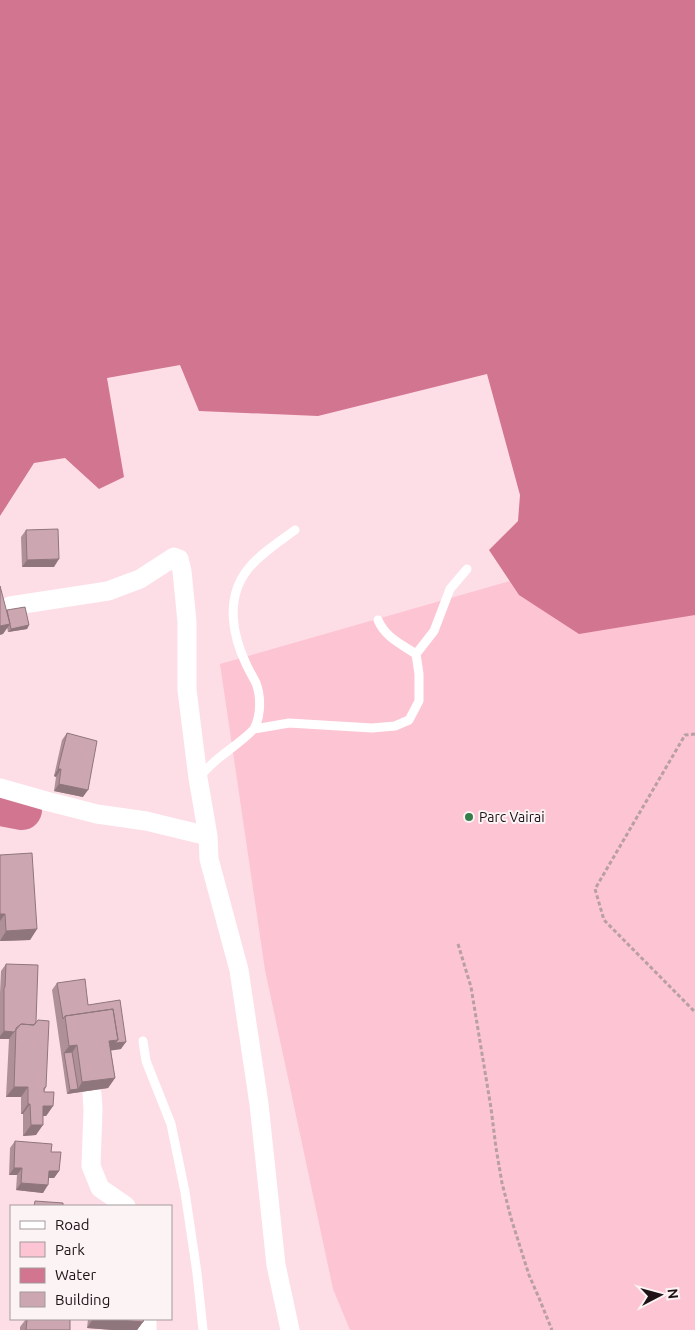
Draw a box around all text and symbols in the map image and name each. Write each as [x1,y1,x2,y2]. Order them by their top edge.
place label: Parc Vairai [479,809,545,825]
marker: Parc Vairai [463,811,475,823]
legend [10,1205,172,1320]
text: Road [55,1216,90,1233]
text: Park [55,1241,85,1258]
text: Water [55,1266,96,1283]
north arrow [635,1270,685,1320]
text: N [664,1288,681,1300]
text: Building [55,1291,110,1308]

